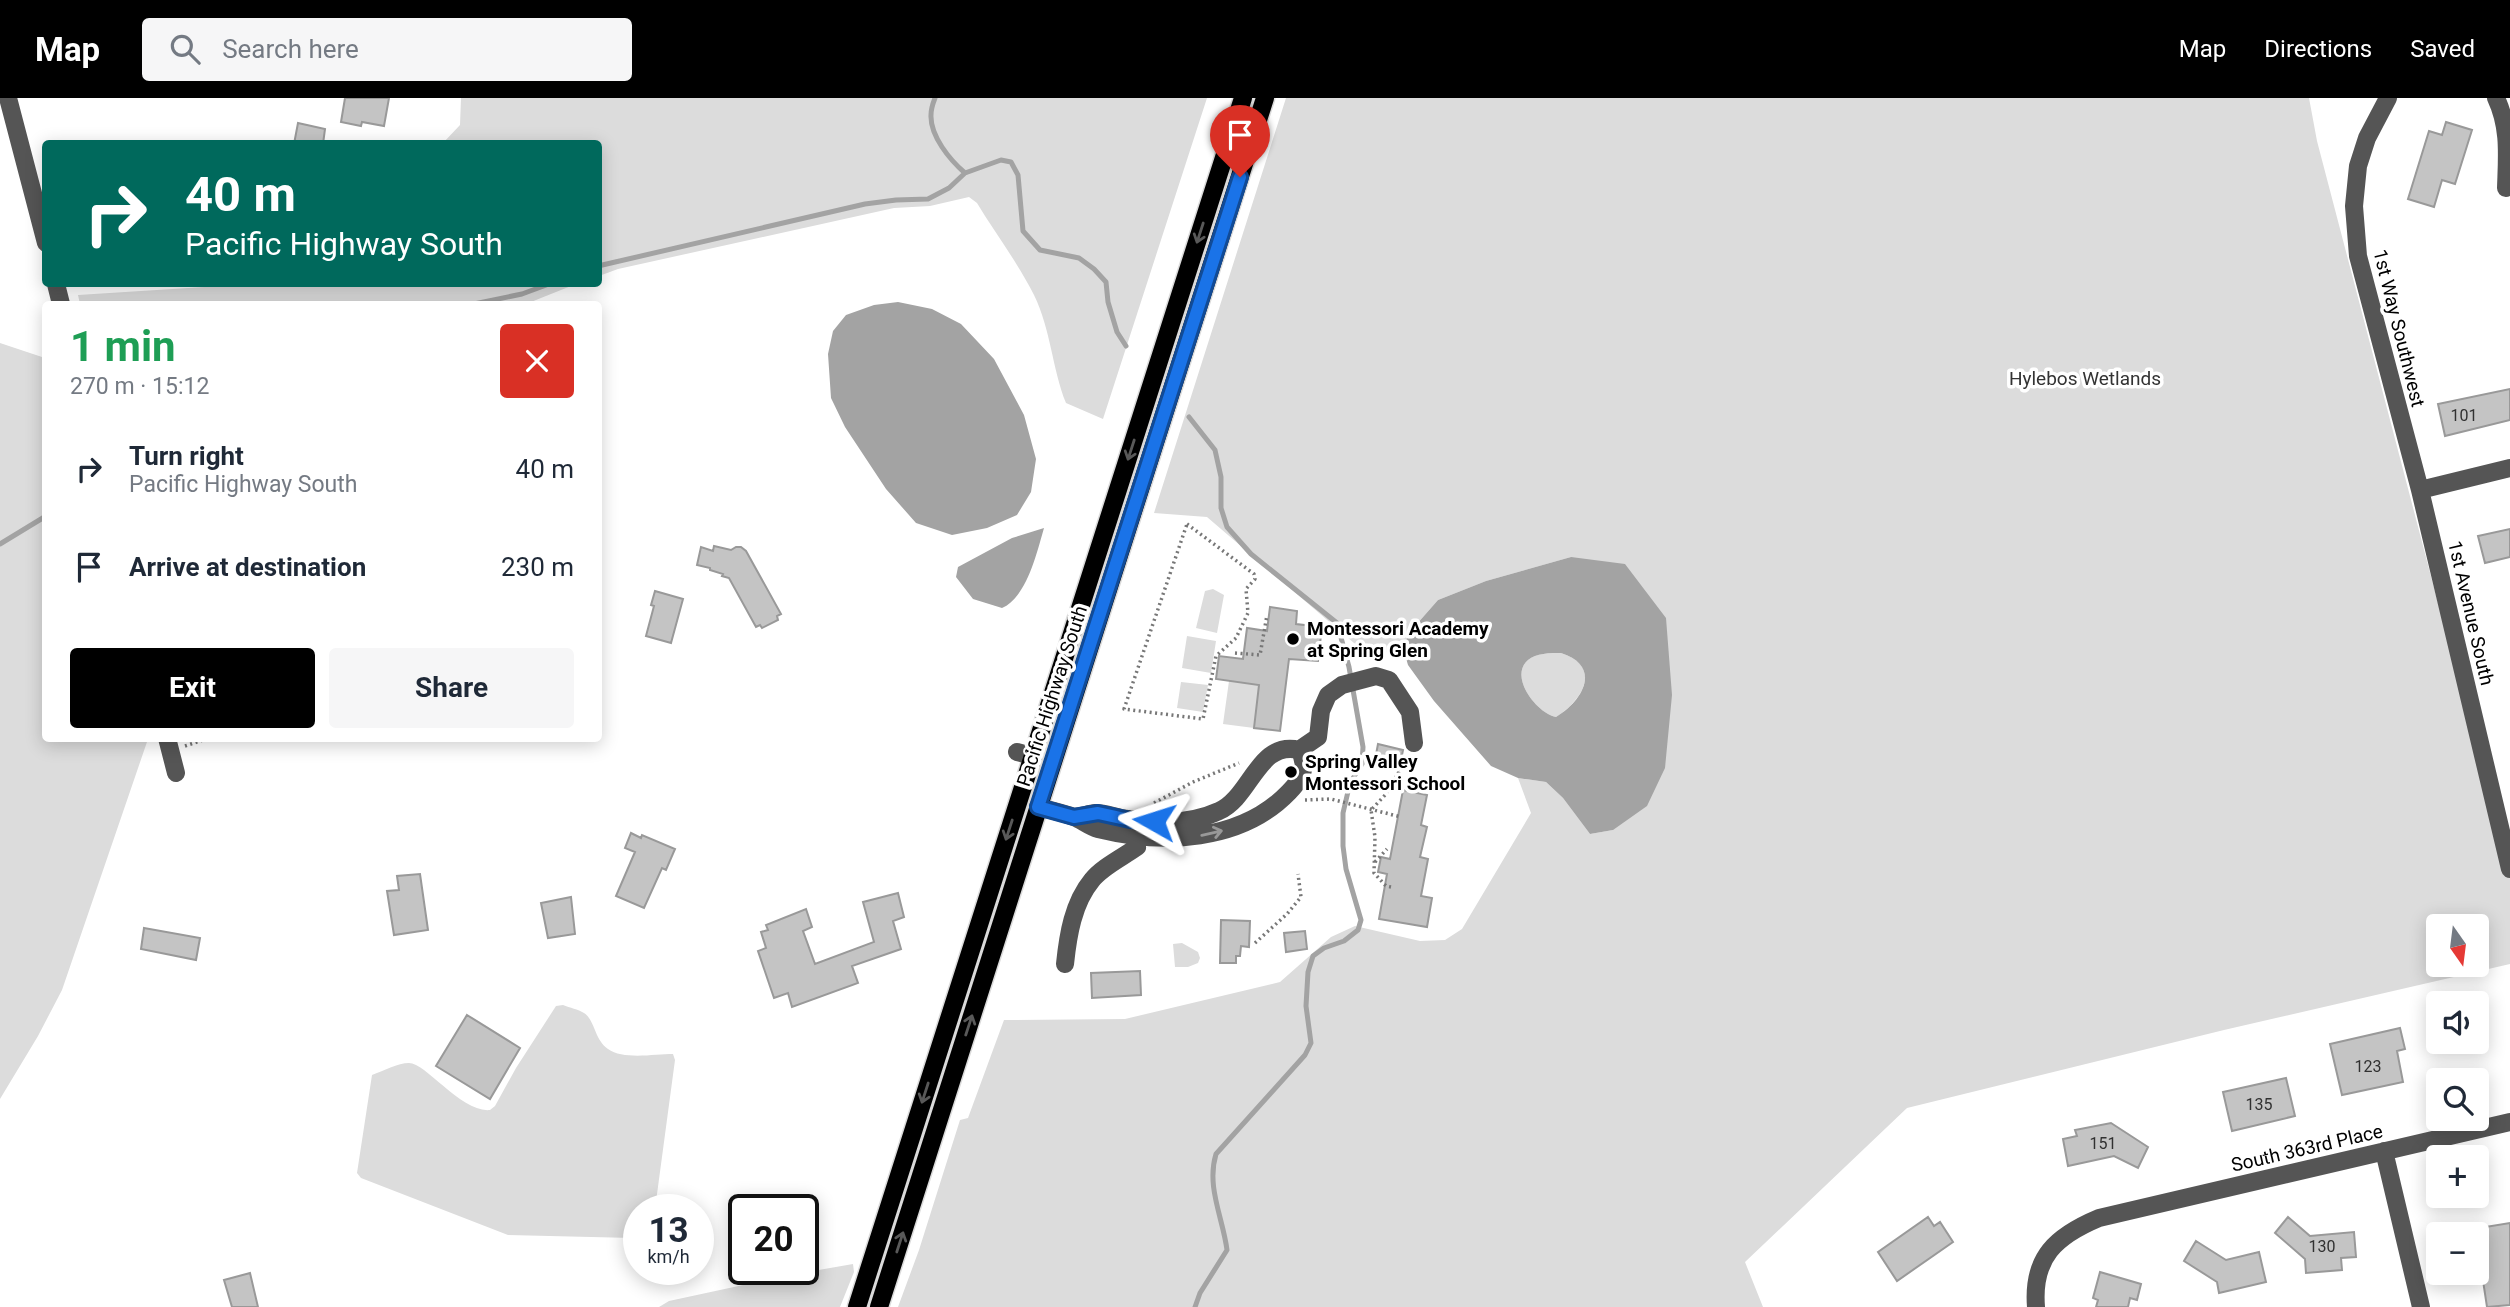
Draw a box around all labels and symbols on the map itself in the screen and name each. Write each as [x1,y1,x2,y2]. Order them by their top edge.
pin [1210,105,1270,177]
one-way arrow [1193,222,1206,244]
street label: 1st Way Southwest [2368,247,2430,409]
park label: Hylebos Wetlands [2009,367,2161,390]
house number: 101 [2451,406,2477,425]
one-way arrow [1124,439,1137,461]
street label: 1st Avenue South [2443,539,2499,687]
street label: Pacific Highway South [1012,603,1092,789]
place label: Montessori Academy at Spring Glen [1307,617,1489,662]
marker: Montessori Academy at Spring Glen [1285,631,1301,647]
place label: Spring Valley Montessori School [1305,750,1465,795]
marker: Spring Valley Montessori School [1283,764,1299,780]
position arrow [1117,784,1191,858]
one-way arrow [1002,818,1014,840]
one-way arrow [1200,825,1223,839]
north arrow [2426,914,2488,976]
one-way arrow [964,1015,977,1037]
house number: 123 [2355,1057,2381,1076]
one-way arrow [918,1082,931,1104]
house number: 135 [2246,1095,2272,1114]
street label: South 363rd Place [2229,1119,2385,1177]
house number: 151 [2090,1134,2116,1153]
speed limit sign: 20 [728,1194,819,1285]
one-way arrow [894,1231,907,1253]
house number: 130 [2309,1237,2335,1256]

